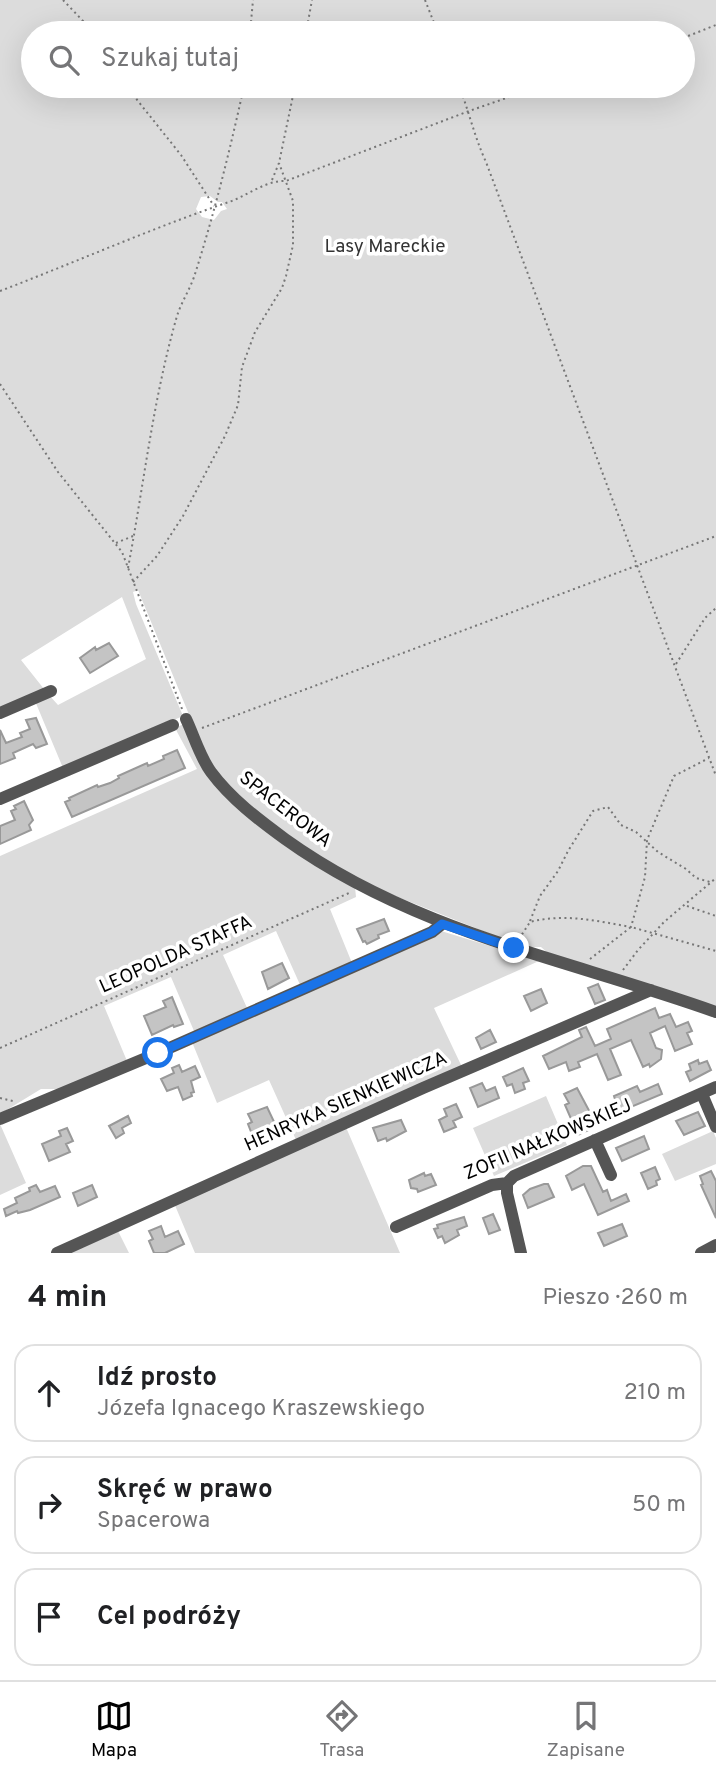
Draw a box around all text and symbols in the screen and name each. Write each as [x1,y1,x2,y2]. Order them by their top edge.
search box [21,21,695,98]
icon: search [45,41,83,79]
text: Szukaj tutaj [101,43,239,76]
park label: Lasy Mareckie [325,235,445,259]
street label: SPACEROWA [234,766,336,854]
street label: LEOPOLDA STAFFA [96,911,256,999]
route end [498,932,529,963]
route start [142,1037,173,1068]
street label: HENRYKA SIENKIEWICZA [241,1046,451,1158]
street label: ZOFII NAŁKOWSKIEJ [460,1094,636,1186]
text: 4 min [28,1280,107,1317]
text: Pieszo · 260 m [542,1284,688,1313]
text: Idź prosto [97,1362,217,1395]
icon: ahead [30,1374,68,1412]
text: 210 m [624,1379,686,1408]
text: Józefa Ignacego Kraszewskiego [97,1395,425,1424]
text: Skręć w prawo [97,1474,273,1507]
icon: right [30,1486,68,1524]
text: 50 m [632,1491,686,1520]
text: Spacerowa [97,1507,210,1536]
icon: arrive [30,1598,68,1636]
text: Cel podróży [97,1601,241,1634]
tab: Mapa [91,1697,137,1763]
tab: Trasa [319,1697,364,1763]
tab: Zapisane [547,1697,625,1763]

